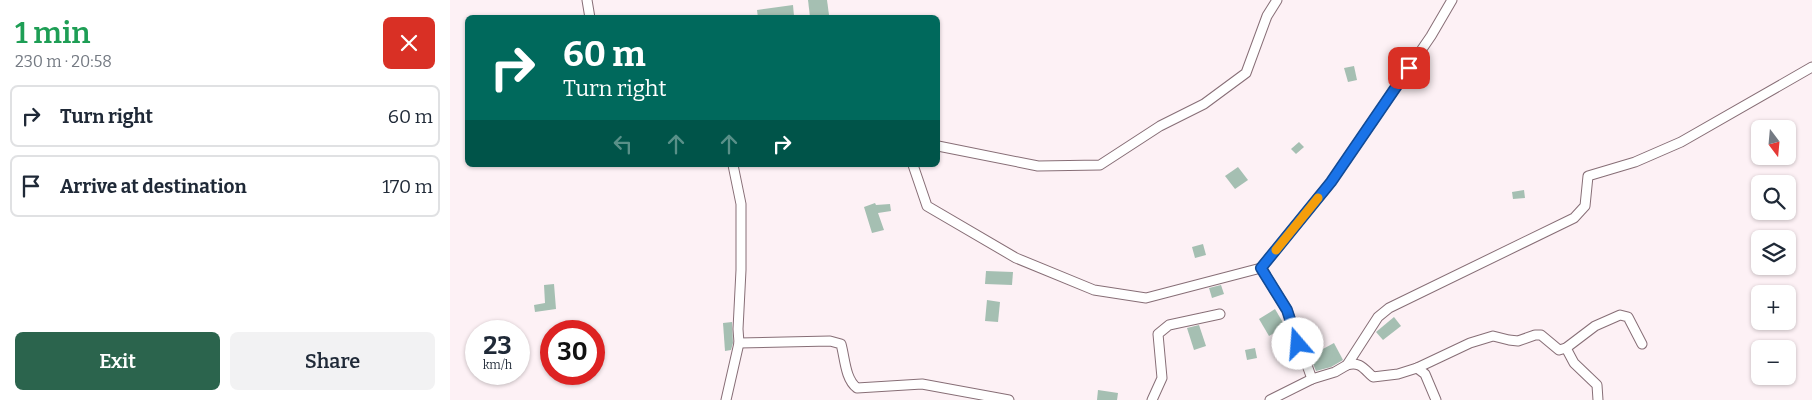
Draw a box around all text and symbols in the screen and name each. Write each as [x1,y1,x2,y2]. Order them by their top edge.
text: 1 min [15,15,90,51]
button: close [383,17,435,69]
text: 60 m [563,33,646,75]
icon: right [480,35,545,100]
pin [1388,47,1430,89]
text: 230 m · 20:58 [15,52,112,71]
icon: arrive [1395,54,1423,82]
text: Turn right [563,75,666,102]
icon: right [17,102,45,130]
text: Turn right [60,105,153,128]
text: 60 m [388,105,433,128]
north arrow [1751,120,1796,165]
map controls [1751,120,1796,385]
icon: left [609,130,637,158]
icon: ahead [662,130,690,158]
icon: ahead [715,130,743,158]
icon: right [768,130,796,158]
icon: arrive [17,172,45,200]
text: Arrive at destination [60,175,247,198]
text: 170 m [382,175,433,198]
button: search [1751,175,1796,220]
button: layers [1751,230,1796,275]
button: + [1751,285,1796,330]
position arrow [1271,317,1323,369]
speed limit sign: 30 [540,320,605,385]
text: 23 [483,331,512,361]
button: Exit [15,332,220,390]
button: Share [230,332,435,390]
button: − [1751,340,1796,385]
text: km/h [483,358,512,372]

